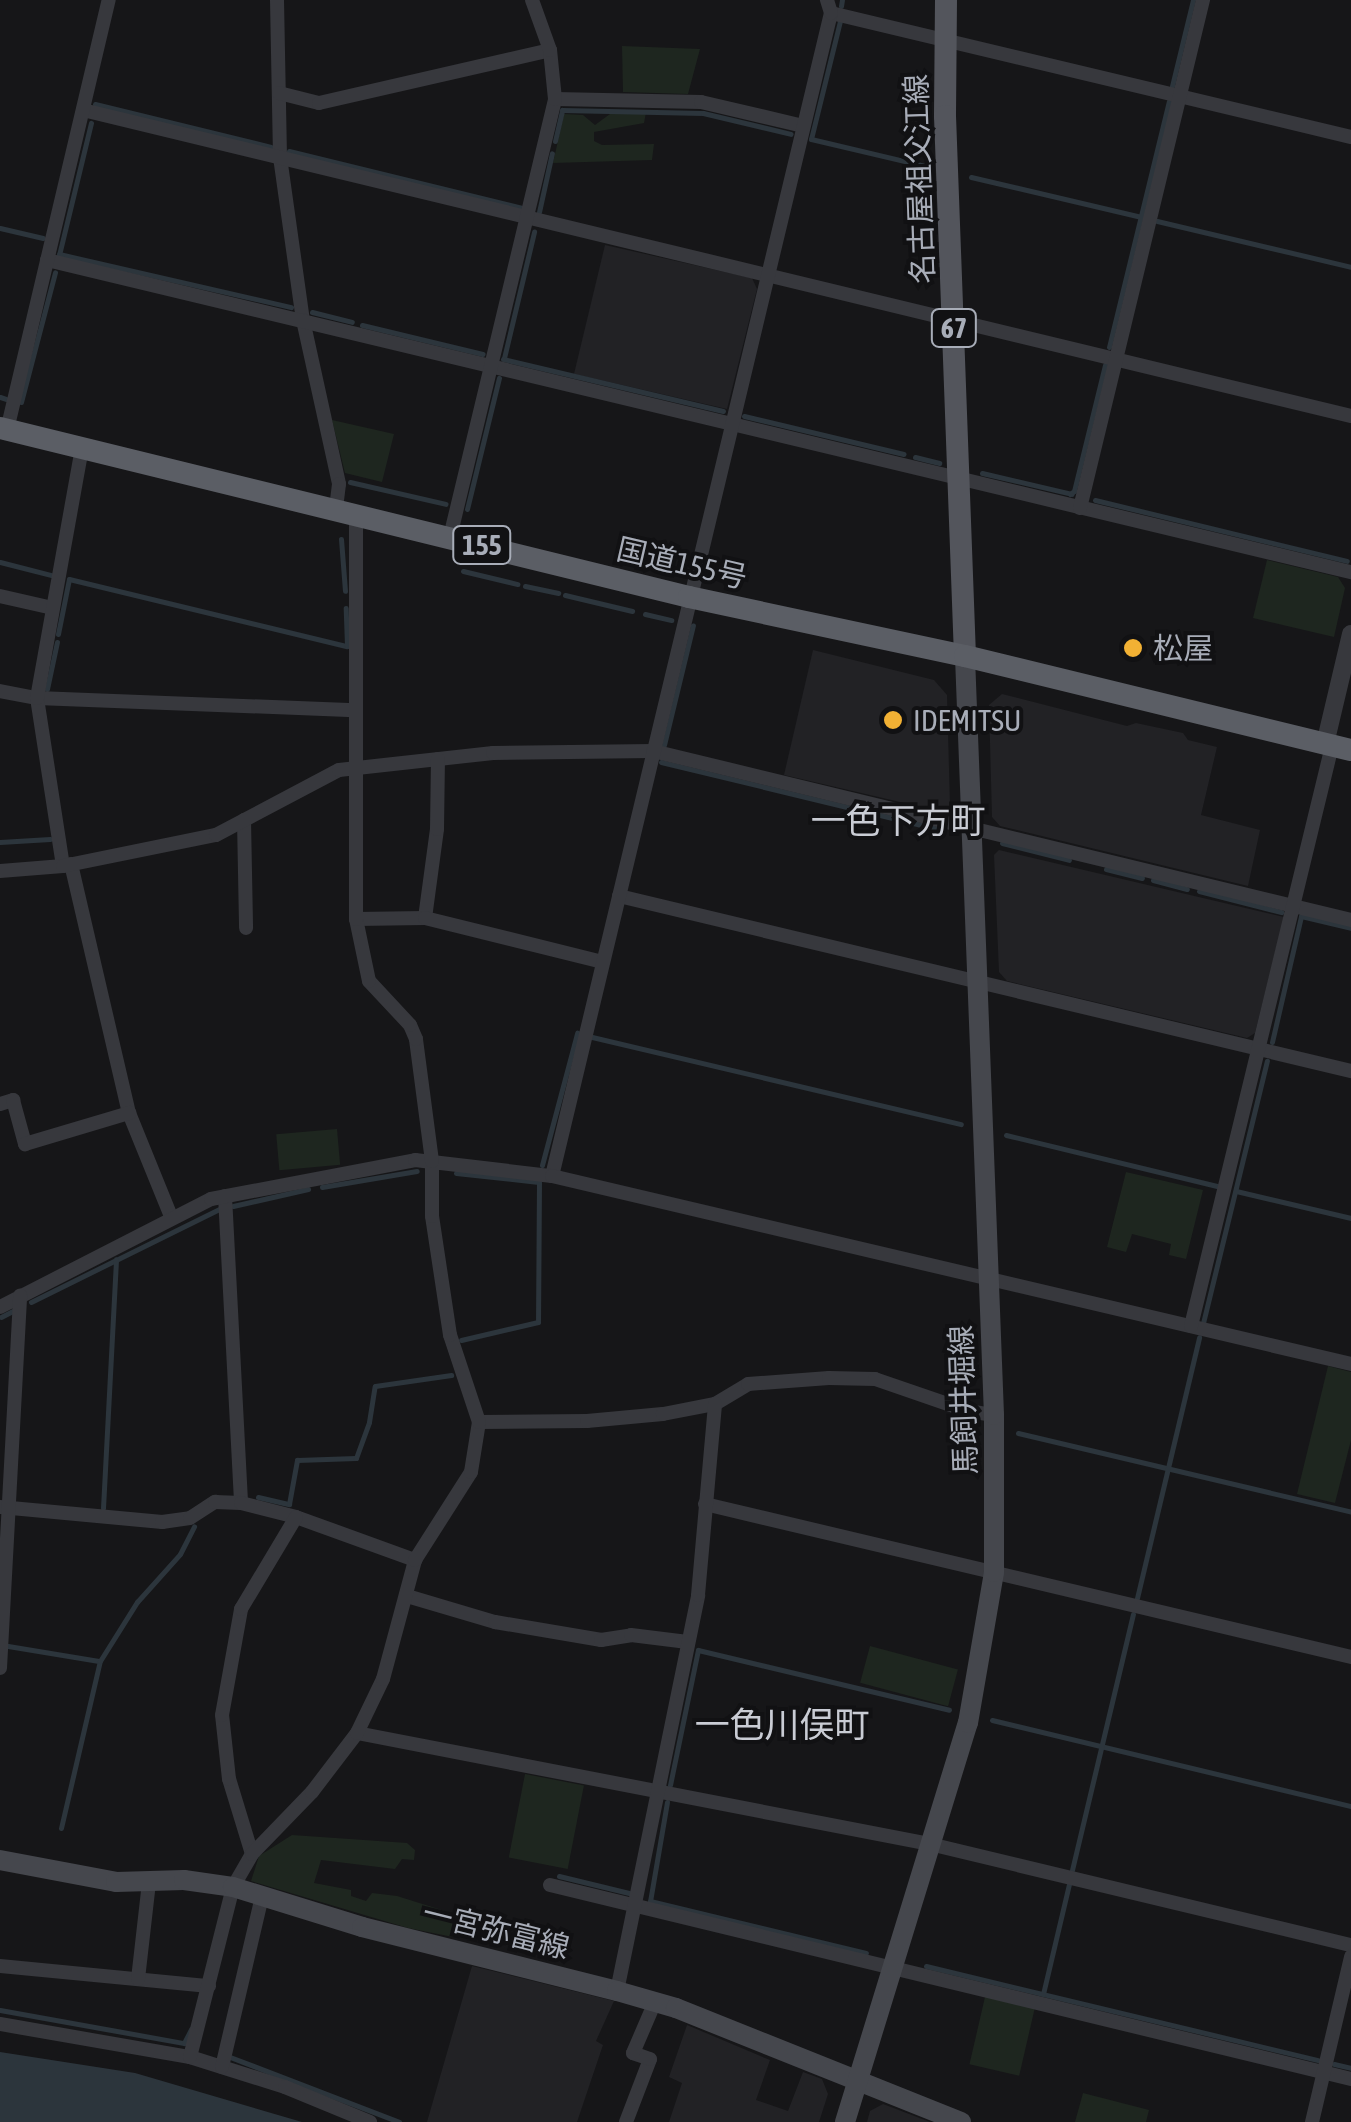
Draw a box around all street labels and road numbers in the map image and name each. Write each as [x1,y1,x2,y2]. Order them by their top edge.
street label: 名古屋祖父江線 [897,73,941,285]
road number: 67 [929,305,979,351]
road number: 155 [452,522,512,568]
street label: 国道155号 [613,531,751,595]
street label: 馬飼井堀線 [942,1324,984,1476]
street label: 一宮弥富線 [419,1894,573,1966]

